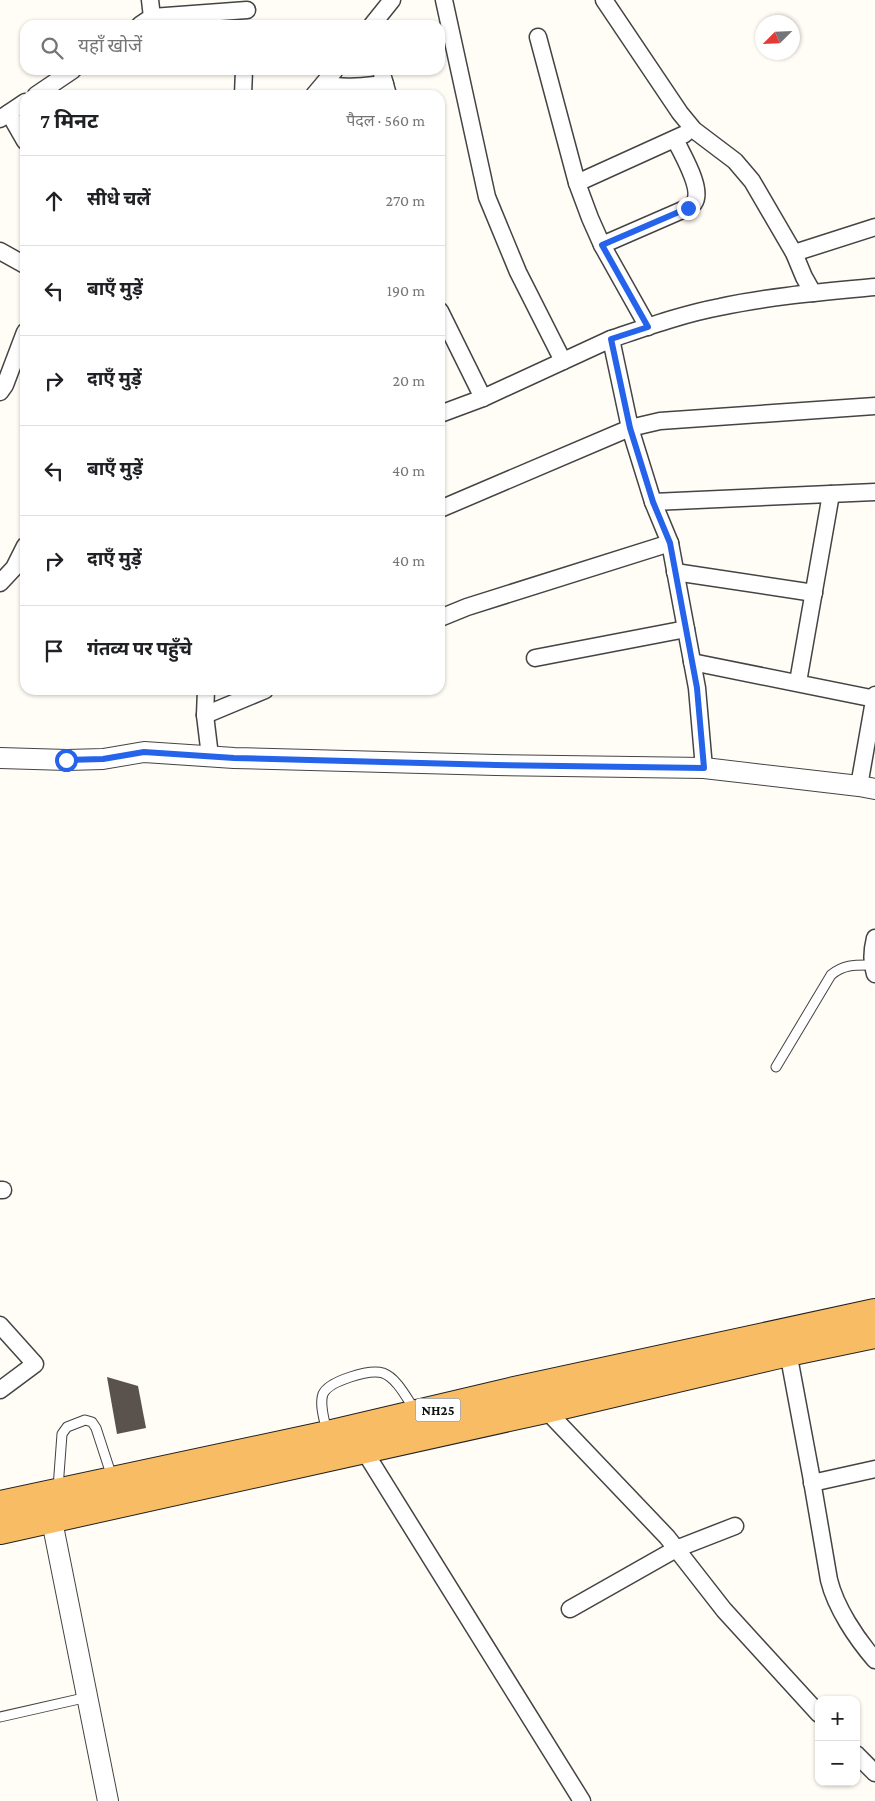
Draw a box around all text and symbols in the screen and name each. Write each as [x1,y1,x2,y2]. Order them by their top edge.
north arrow [755,15,800,60]
search box [20,20,445,75]
icon: search [38,34,66,62]
text: यहाँ खोजें [78,35,142,56]
text: 7 मिनट [40,109,98,133]
text: पैदल · 560 m [346,112,425,129]
icon: ahead [40,187,68,215]
text: सीधे चलें [87,188,151,209]
text: 270 m [386,192,425,209]
route end [677,197,700,220]
icon: left [40,277,68,305]
text: बाएँ मुड़ें [87,278,143,299]
text: 190 m [387,282,425,299]
icon: right [40,367,68,395]
text: दाएँ मुड़ें [87,368,142,389]
text: 20 m [392,372,425,389]
icon: left [40,457,68,485]
text: बाएँ मुड़ें [87,458,143,479]
text: 40 m [392,462,425,479]
icon: right [40,547,68,575]
text: दाएँ मुड़ें [87,548,142,569]
text: 40 m [392,552,425,569]
icon: arrive [40,637,68,665]
text: गंतव्य पर पहुँचे [87,638,192,659]
route start [55,749,78,772]
road number: NH25 [416,1398,460,1422]
map controls [815,1696,860,1786]
button: + [815,1696,860,1741]
button: − [815,1741,860,1786]

